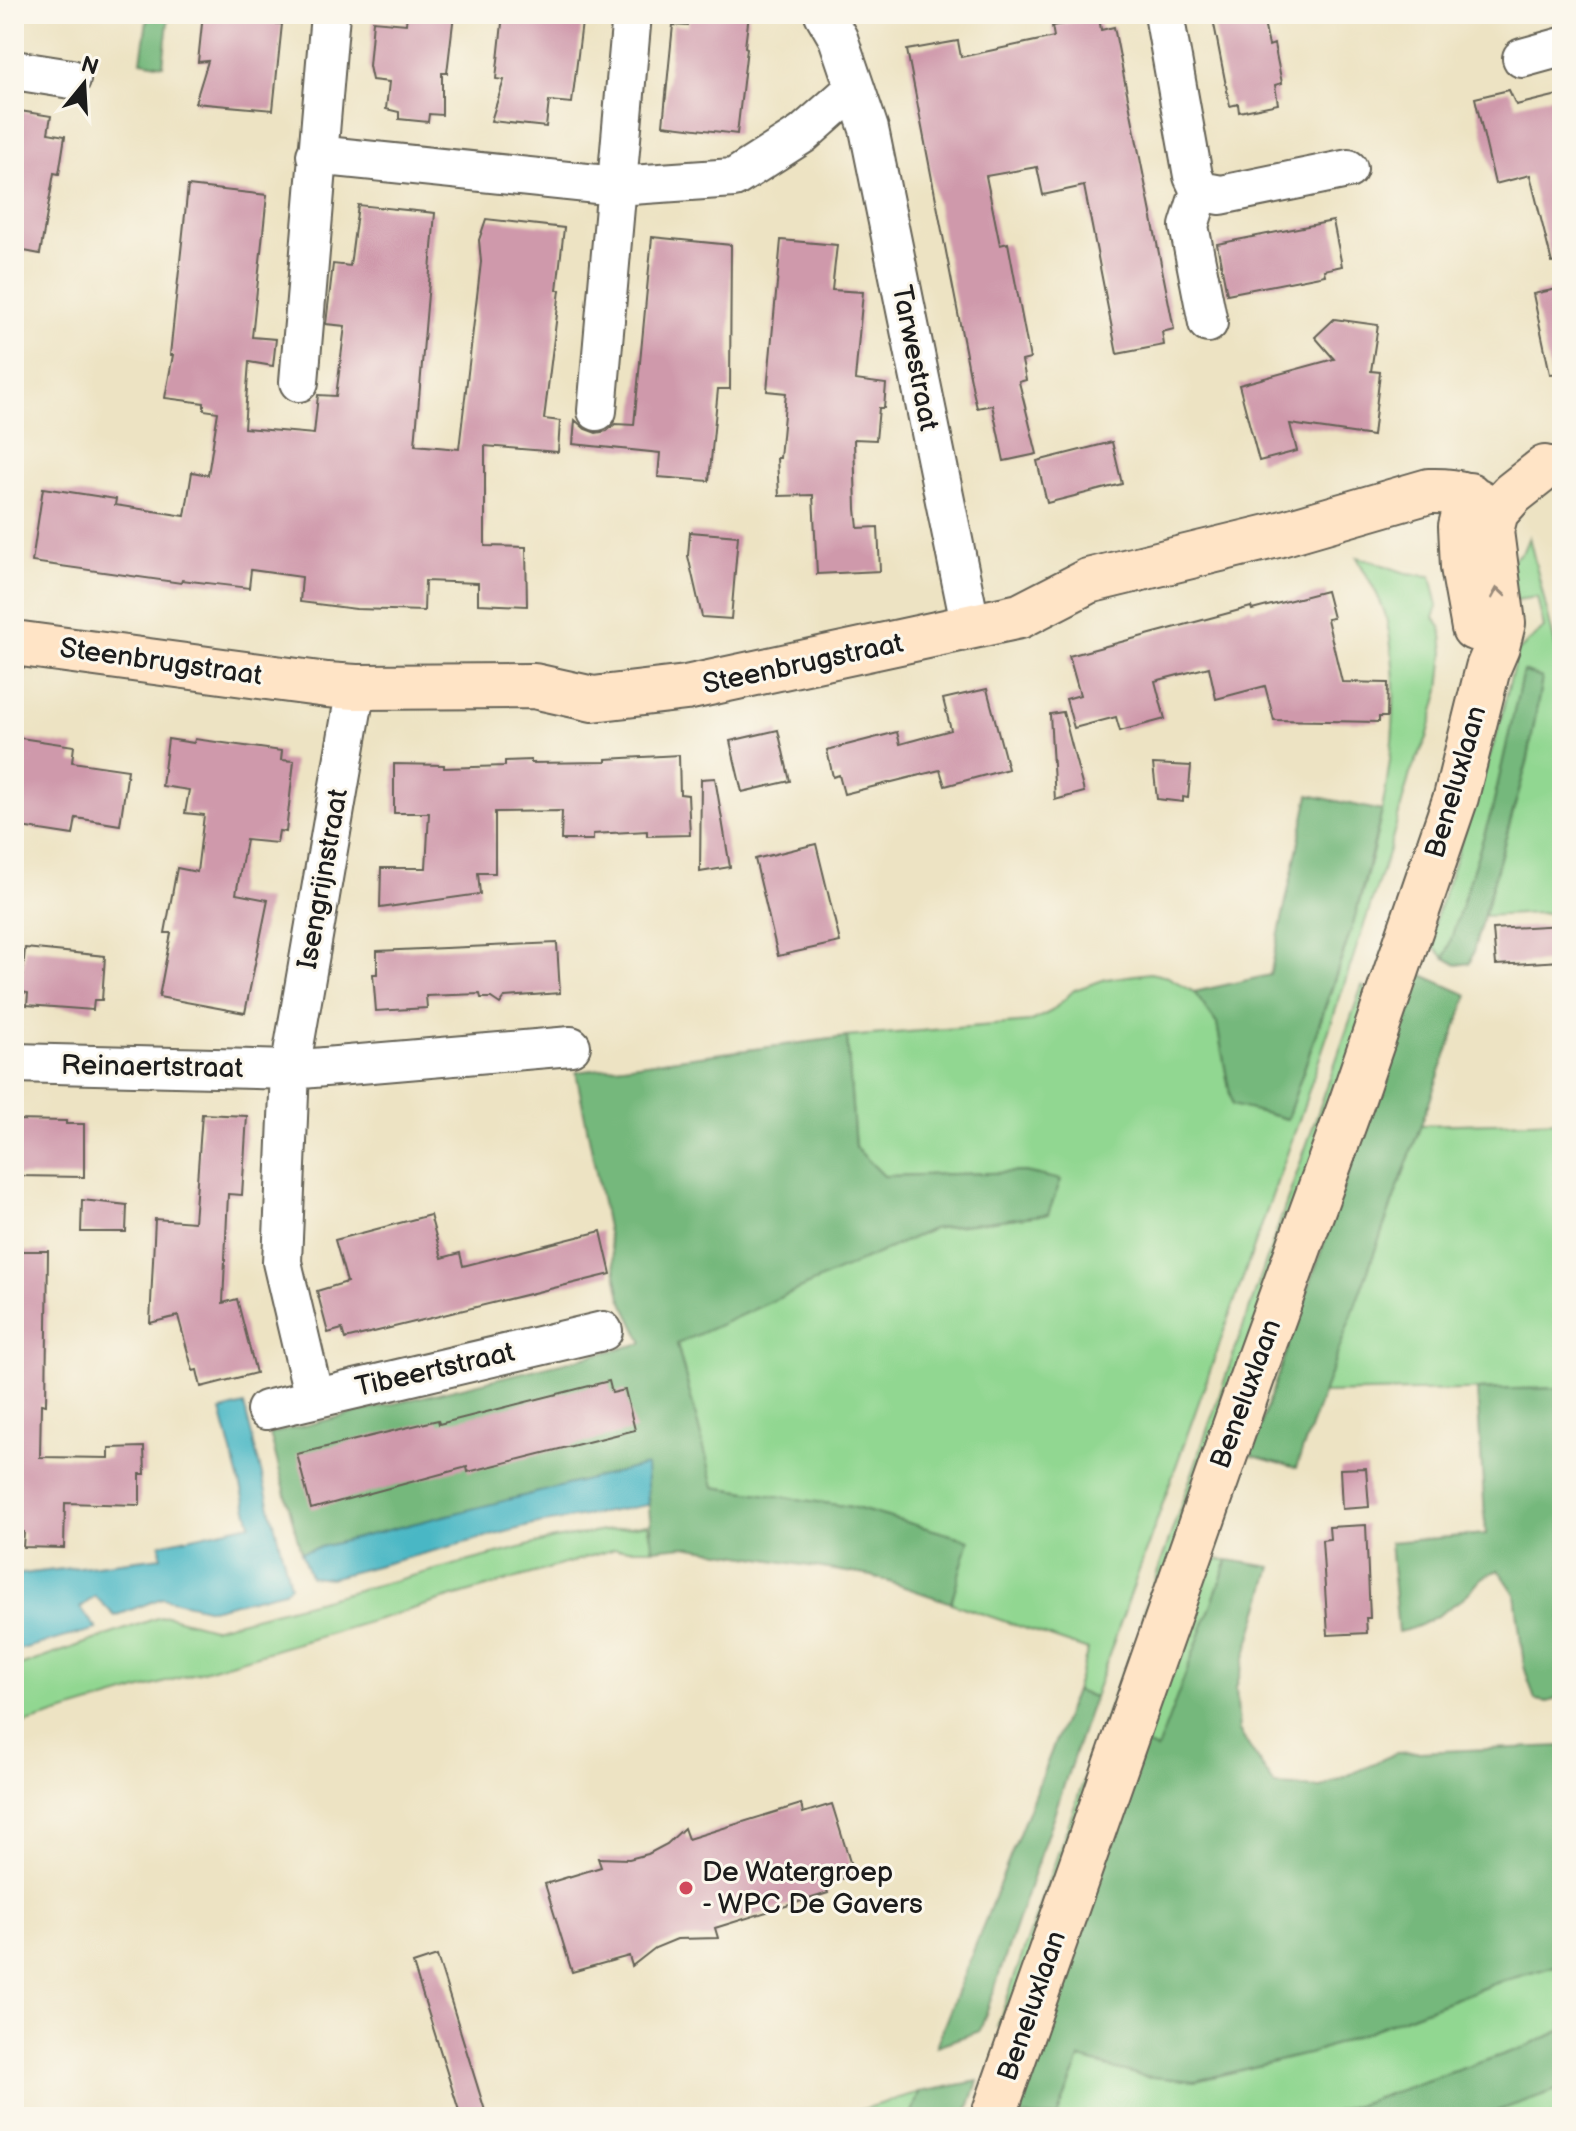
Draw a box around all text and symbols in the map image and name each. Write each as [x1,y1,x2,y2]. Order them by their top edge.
north arrow [44,44,124,124]
text: N [78,51,102,82]
street label: Tarwestraat [885,283,945,434]
one-way arrow [1490,586,1507,600]
street label: Steenbrugstraat [700,627,907,701]
street label: Steenbrugstraat [58,631,265,693]
street label: Beneluxlaan [1419,702,1493,862]
street label: Isengrijnstraat [291,786,355,972]
street label: Reinaertstraat [61,1049,244,1085]
street label: Beneluxlaan [1204,1315,1288,1473]
street label: Tibeertstraat [352,1336,518,1404]
place label: De Watergroep - WPC De Gavers [702,1856,923,1921]
marker: De Watergroep - WPC De Gavers [677,1879,695,1897]
street label: Beneluxlaan [991,1927,1073,2085]

